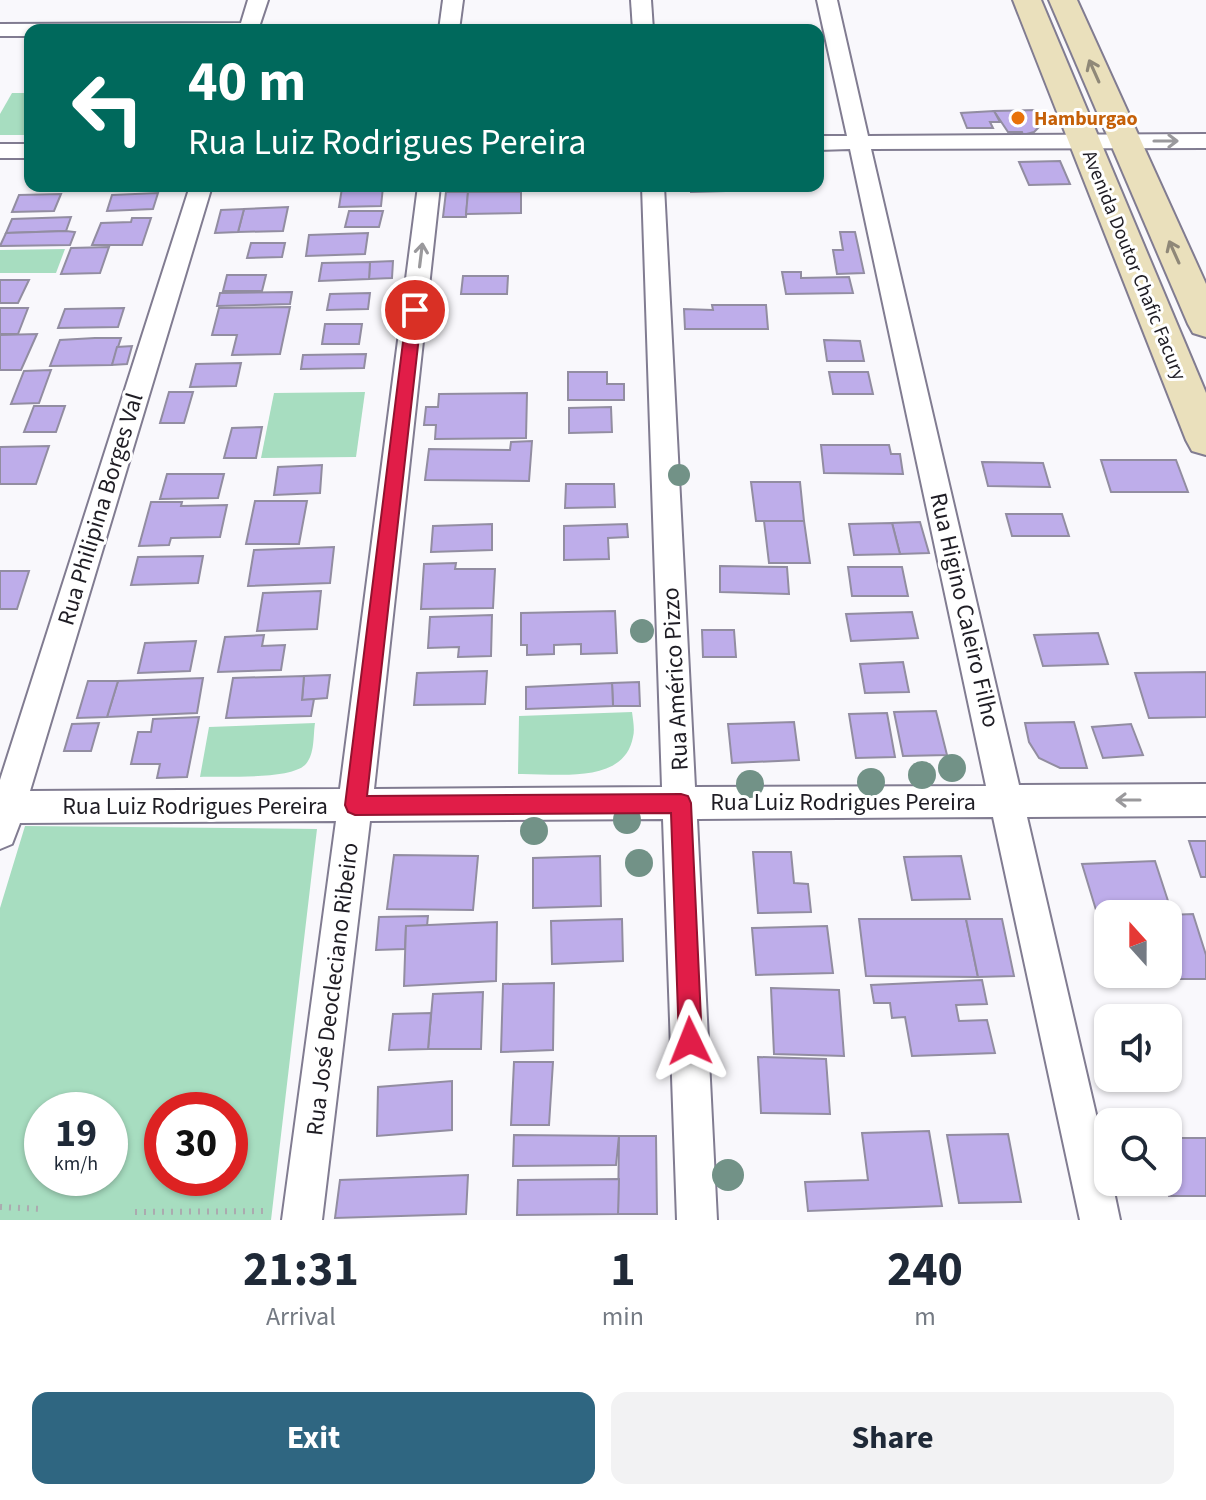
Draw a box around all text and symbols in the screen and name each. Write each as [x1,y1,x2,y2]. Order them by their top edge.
text: 40 m [188,43,306,122]
icon: left [56,56,160,160]
one-way arrow [1086,59,1101,83]
place label: Hamburgao [1034,105,1138,133]
marker: Hamburgao [1009,109,1027,127]
text: Rua Luiz Rodrigues Pereira [188,117,586,168]
one-way arrow [1152,133,1179,149]
street label: Avenida Doutor Chafic Facury [1075,146,1193,385]
one-way arrow [1166,240,1181,265]
one-way arrow [414,243,429,268]
pin [381,276,449,344]
icon: arrive [393,288,437,332]
street label: Rua Philipina Borges Val [48,389,152,630]
street label: Rua Higino Caleiro Filho [921,489,1009,731]
street label: Rua Américo Pizzo [653,586,698,772]
street label: Rua Luiz Rodrigues Pereira [710,785,976,820]
street label: Rua Luiz Rodrigues Pereira [62,789,328,824]
one-way arrow [1115,792,1142,808]
street label: Rua José Deocleciano Ribeiro [297,840,368,1138]
north arrow [1094,900,1182,988]
map controls [1094,900,1182,1196]
position arrow [648,999,732,1083]
button: sound [1094,1004,1182,1092]
speed limit sign: 30 [144,1092,248,1196]
text: 19 [55,1105,97,1162]
button: search [1094,1108,1182,1196]
text: km/h [54,1150,98,1178]
text: 21:31 [243,1236,359,1304]
text: 1 [610,1236,636,1304]
text: 240 [887,1236,963,1304]
text: Arrival [266,1298,336,1335]
text: min [602,1298,644,1335]
text: m [914,1298,936,1335]
button: Exit [32,1392,595,1484]
button: Share [611,1392,1174,1484]

